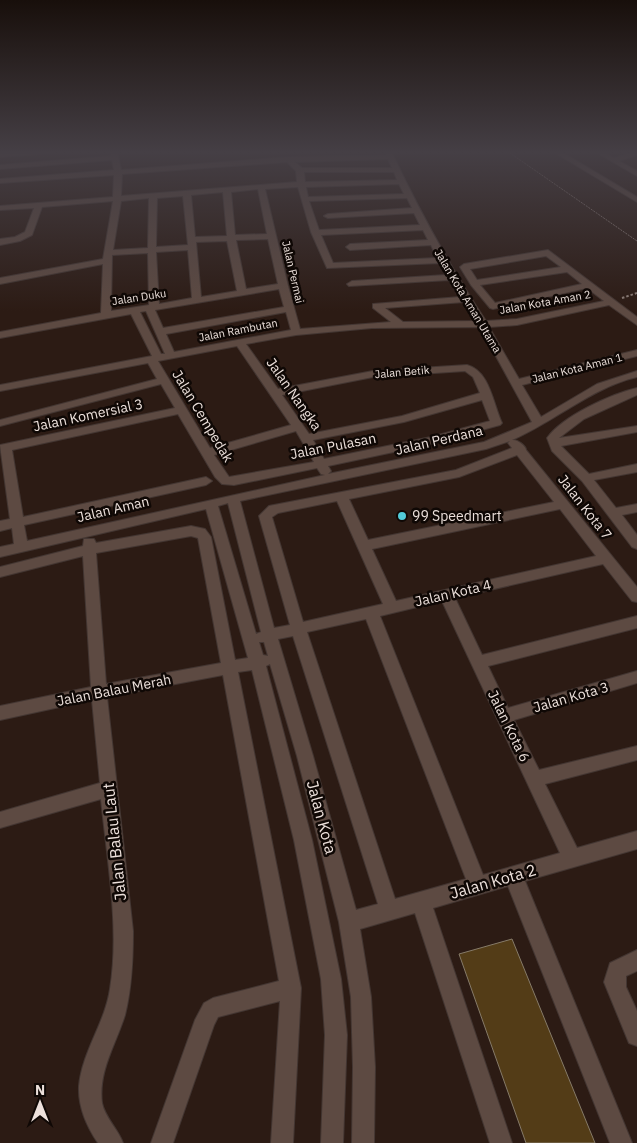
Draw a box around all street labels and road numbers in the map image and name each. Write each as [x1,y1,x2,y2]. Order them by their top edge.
street label: Jalan Permai [279,239,307,305]
street label: Jalan Kota Aman Utama [431,247,505,355]
street label: Jalan Duku [111,286,167,308]
street label: Jalan Kota Aman 2 [498,287,592,317]
street label: Jalan Rambutan [197,315,279,345]
street label: Jalan Kota Aman 1 [530,350,624,386]
street label: Jalan Nangka [262,354,326,434]
street label: Jalan Betik [374,363,430,381]
street label: Jalan Cempedak [168,367,238,466]
street label: Jalan Komersial 3 [31,395,145,435]
street label: Jalan Perdana [394,421,485,459]
street label: Jalan Pulasan [289,429,377,463]
street label: Jalan Kota 7 [554,471,616,543]
street label: Jalan Aman [75,492,151,526]
street label: Jalan Kota 4 [413,575,493,611]
street label: Jalan Balau Merah [55,670,173,710]
street label: Jalan Kota 3 [531,678,611,716]
street label: Jalan Kota 6 [484,687,534,765]
street label: Jalan Kota [303,778,342,856]
street label: Jalan Balau Laut [98,782,130,902]
street label: Jalan Kota 2 [448,859,538,903]

